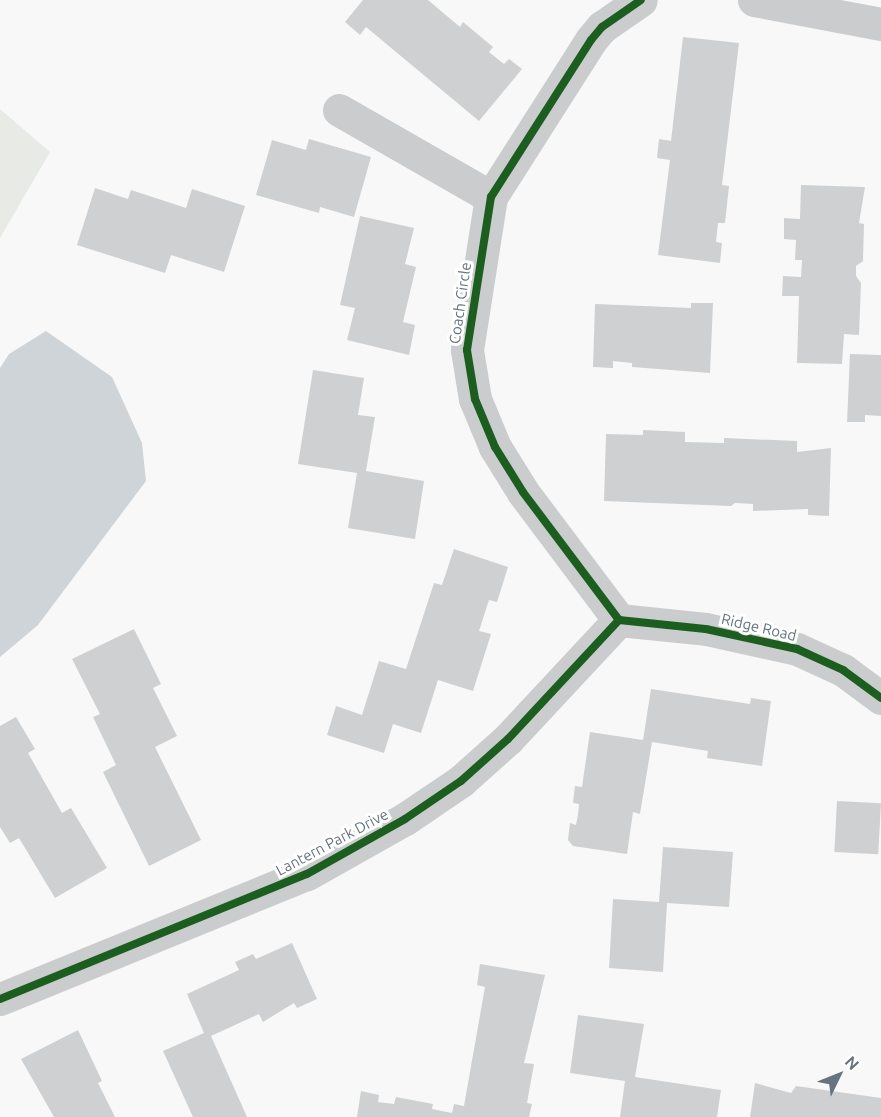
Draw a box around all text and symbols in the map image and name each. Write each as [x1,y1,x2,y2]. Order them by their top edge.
street label: Coach Circle [445,261,475,345]
street label: Ridge Road [720,610,798,644]
street label: Lantern Park Drive [273,805,391,879]
north arrow [809,1045,869,1105]
text: N [842,1052,863,1073]

